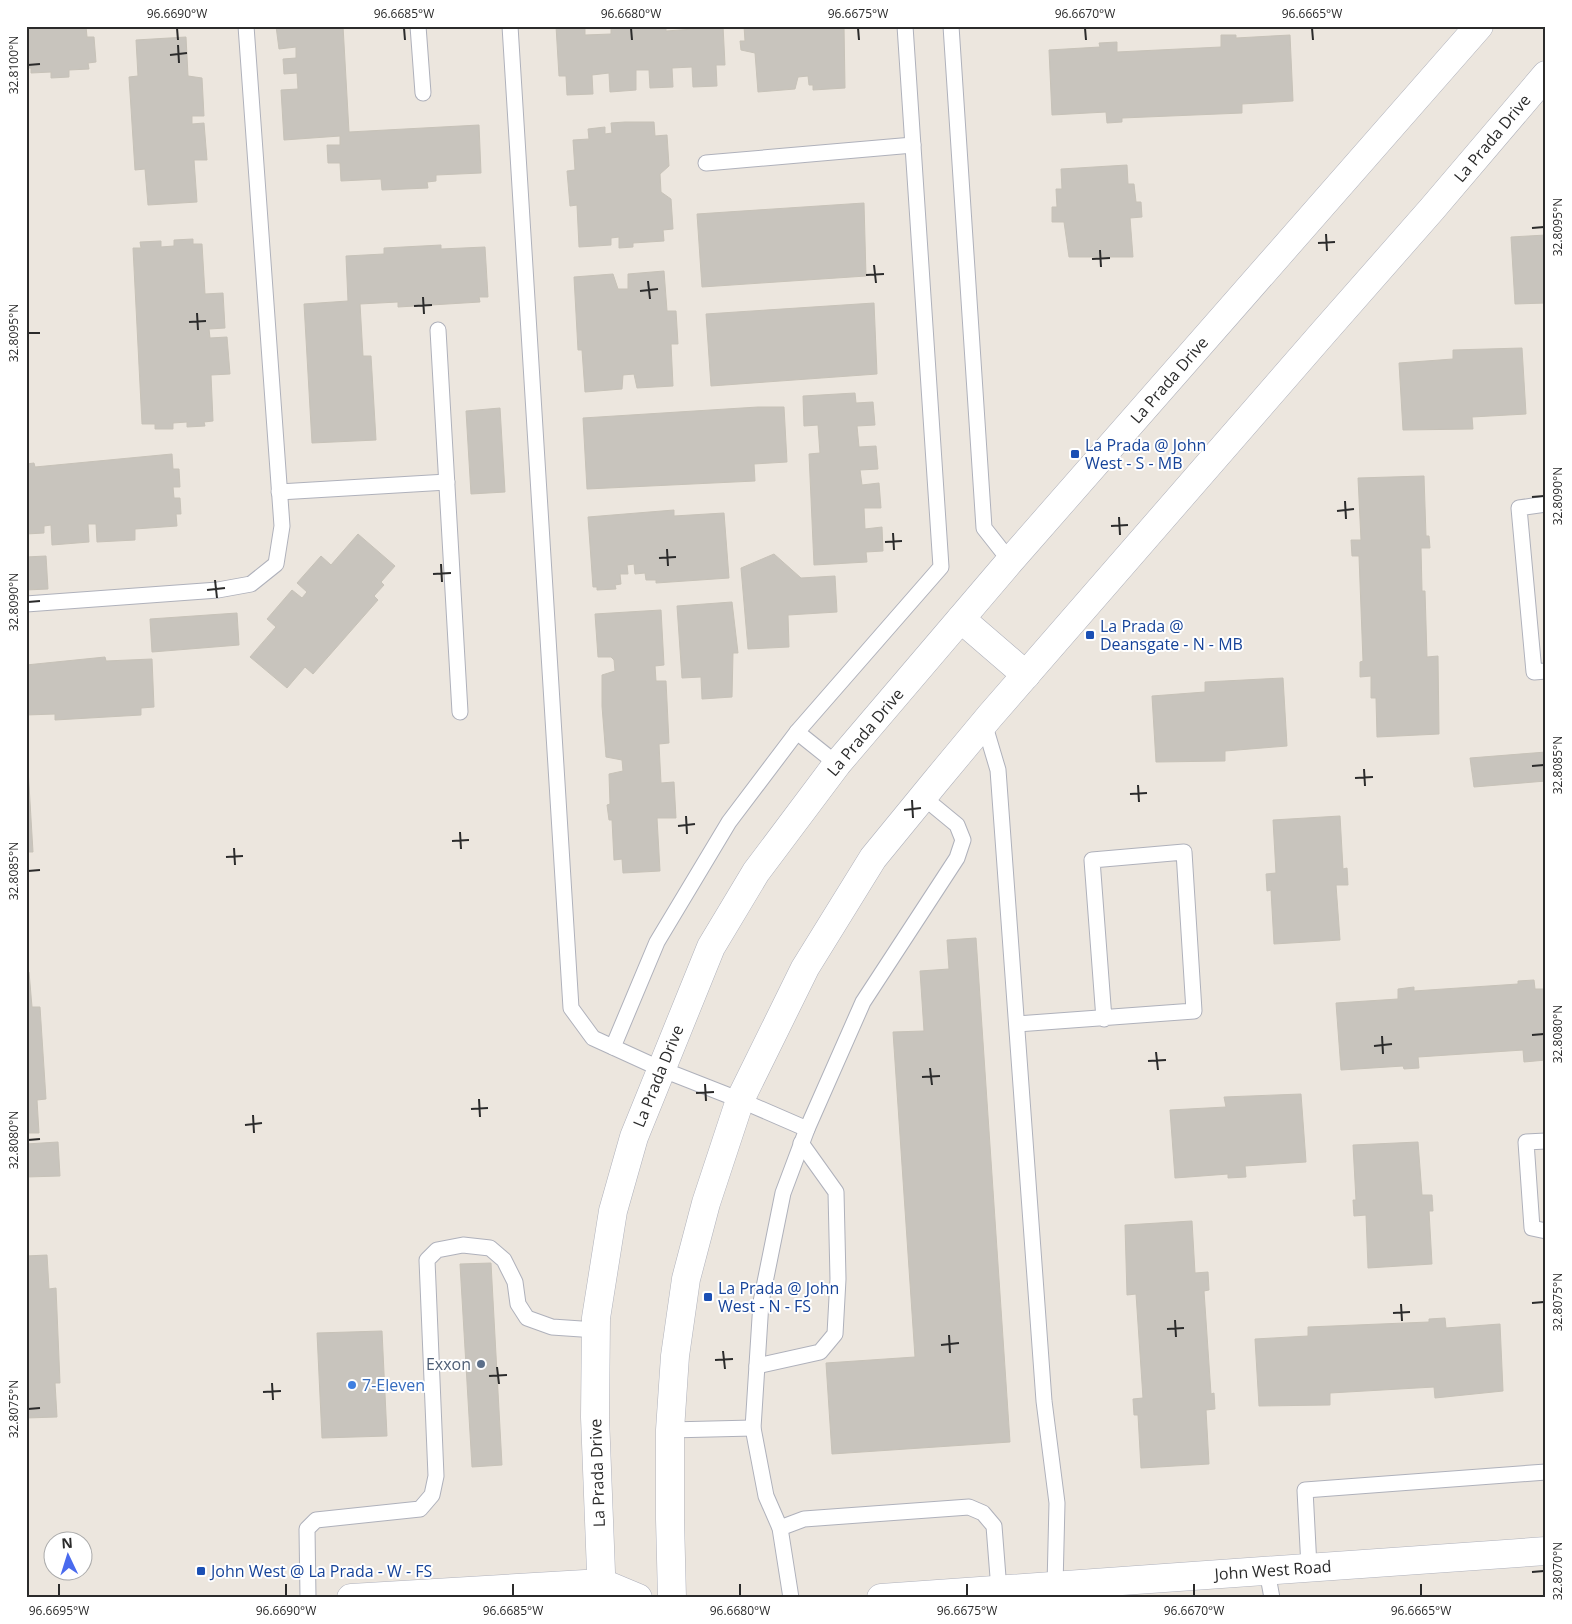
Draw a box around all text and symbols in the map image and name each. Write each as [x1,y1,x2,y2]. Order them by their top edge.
text: 96.6690°W [147,5,207,22]
text: 96.6685°W [374,5,434,22]
text: 96.6680°W [601,5,661,22]
text: 96.6675°W [828,5,888,22]
text: 96.6670°W [1055,5,1115,22]
text: 96.6665°W [1282,5,1342,22]
text: 32.8100°N [5,36,22,94]
street label: La Prada Drive [1449,89,1535,187]
text: 32.8095°N [1549,198,1566,256]
text: 32.8095°N [5,304,22,362]
street label: La Prada Drive [1125,332,1213,428]
place label: La Prada @ John West - S - MB [1085,434,1206,474]
marker: La Prada @ John West - S - MB [1069,448,1081,460]
text: 32.8090°N [1549,467,1566,525]
text: 32.8090°N [5,573,22,631]
place label: La Prada @ Deansgate - N - MB [1100,615,1243,655]
marker: La Prada @ Deansgate - N - MB [1084,629,1096,641]
street label: La Prada Drive [822,683,908,781]
text: 32.8085°N [1549,736,1566,794]
text: 32.8085°N [5,842,22,900]
text: 32.8080°N [1549,1005,1566,1063]
street label: La Prada Drive [627,1022,689,1130]
text: 32.8080°N [5,1111,22,1169]
text: 32.8075°N [1549,1273,1566,1331]
place label: La Prada @ John West - N - FS [718,1277,839,1317]
marker: La Prada @ John West - N - FS [702,1291,714,1303]
place label: Exxon [426,1353,471,1375]
marker: Exxon [475,1358,487,1370]
place label: 7-Eleven [362,1374,425,1396]
marker: 7-Eleven [346,1379,358,1391]
text: 32.8075°N [5,1380,22,1438]
street label: La Prada Drive [584,1418,610,1528]
north arrow [42,1532,92,1582]
text: N [61,1533,73,1552]
text: 32.8070°N [1549,1542,1566,1600]
street label: John West Road [1212,1555,1332,1585]
place label: John West @ La Prada - W - FS [209,1560,433,1582]
marker: John West @ La Prada - W - FS [195,1565,207,1577]
text: 96.6695°W [29,1602,89,1619]
text: 96.6690°W [256,1602,316,1619]
text: 96.6685°W [483,1602,543,1619]
text: 96.6680°W [710,1602,770,1619]
text: 96.6675°W [937,1602,997,1619]
text: 96.6670°W [1164,1602,1224,1619]
text: 96.6665°W [1391,1602,1451,1619]

